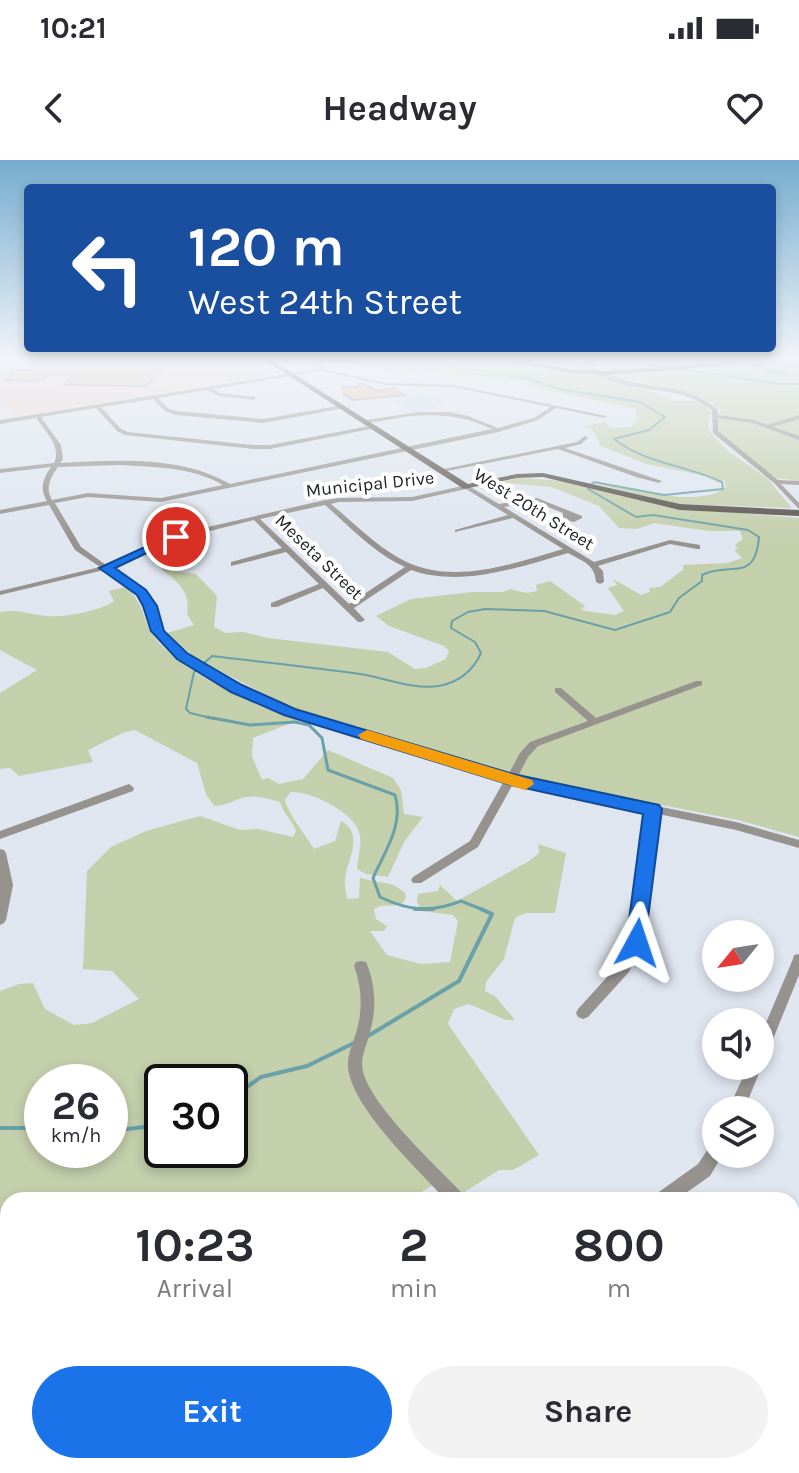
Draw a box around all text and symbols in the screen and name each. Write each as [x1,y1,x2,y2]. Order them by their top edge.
text: 10:21 [40,10,107,46]
icon: back [32,86,76,130]
icon: heart [723,86,767,130]
text: Headway [322,87,477,129]
text: 120 m [188,214,345,279]
icon: left [56,216,160,320]
text: West 24th Street [188,281,462,323]
street label: West 20th Street [470,463,598,555]
street label: Municipal Drive [305,466,435,502]
pin [142,503,210,571]
street label: Meseta Street [271,510,368,605]
icon: arrive [154,515,198,559]
position arrow [595,901,679,985]
north arrow [702,920,774,992]
map controls [702,920,774,1168]
button: sound [702,1008,774,1080]
speed limit sign: 30 [144,1064,248,1168]
text: 26 [52,1082,100,1129]
button: layers [702,1096,774,1168]
text: km/h [51,1124,101,1147]
text: 10:23 [135,1217,255,1273]
text: 2 [399,1217,428,1273]
text: 800 [573,1217,665,1273]
text: Arrival [157,1273,233,1304]
text: min [390,1273,438,1304]
text: m [607,1273,631,1304]
button: Exit [32,1366,392,1458]
button: Share [408,1366,768,1458]

